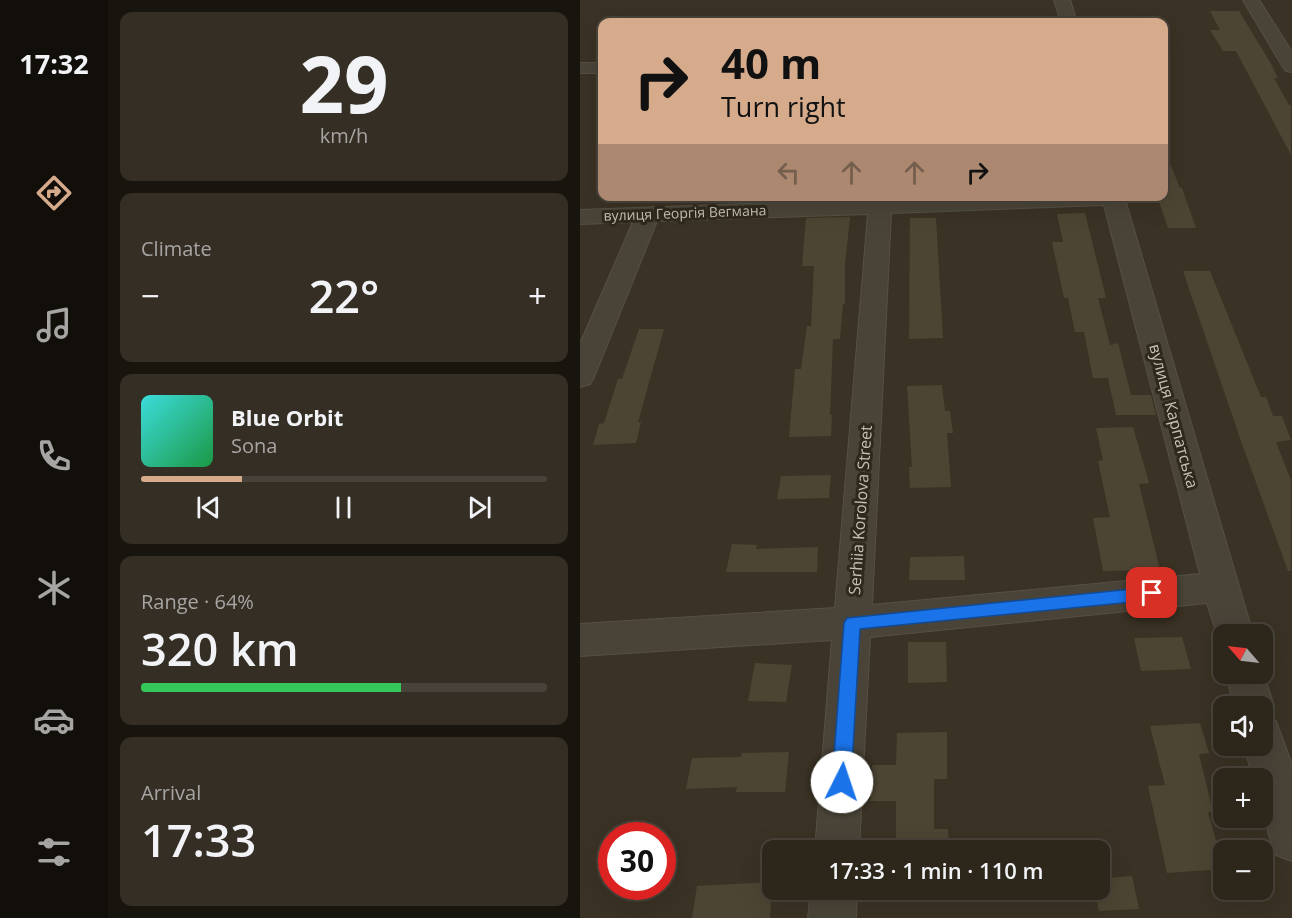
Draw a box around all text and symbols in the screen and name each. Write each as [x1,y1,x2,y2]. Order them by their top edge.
text: 29 [299,30,389,136]
text: 40 m [721,34,821,91]
icon: right [622,42,700,120]
text: 17:32 [19,45,89,82]
text: Turn right [721,88,846,125]
text: km/h [320,122,368,149]
icon: left [772,156,805,189]
icon: ahead [835,156,868,189]
icon: ahead [898,156,931,189]
icon: right [961,156,994,189]
icon: directions [33,172,75,214]
street label: вулиця Георгія Вегмана [603,200,767,225]
text: Climate [141,235,212,262]
text: 22° [309,265,379,326]
text: − [141,273,160,318]
text: + [528,273,547,318]
icon: music [33,304,75,346]
street label: вулиця Карпатська [1144,341,1204,491]
text: Blue Orbit [231,402,343,432]
street label: Serhiia Korolova Street [843,424,877,596]
text: Sona [231,432,277,459]
icon: phone [33,435,75,477]
icon: previous [192,491,225,524]
icon: pause [327,491,360,524]
icon: next [463,491,496,524]
icon: climate [33,567,75,609]
pin [1126,567,1177,618]
icon: arrive [1135,576,1168,609]
text: Range · 64% [141,588,254,615]
text: 320 km [141,618,299,679]
north arrow [1213,624,1273,684]
map controls [1213,624,1273,900]
button: sound [1213,696,1273,756]
icon: car [33,699,75,741]
position arrow [810,750,874,814]
button: + [1213,768,1273,828]
text: Arrival [141,779,201,806]
text: 17:33 [141,809,256,870]
speed limit sign: 30 [598,822,676,900]
icon: filters [33,831,75,873]
button: − [1213,840,1273,900]
text: 17:33 · 1 min · 110 m [828,855,1044,885]

